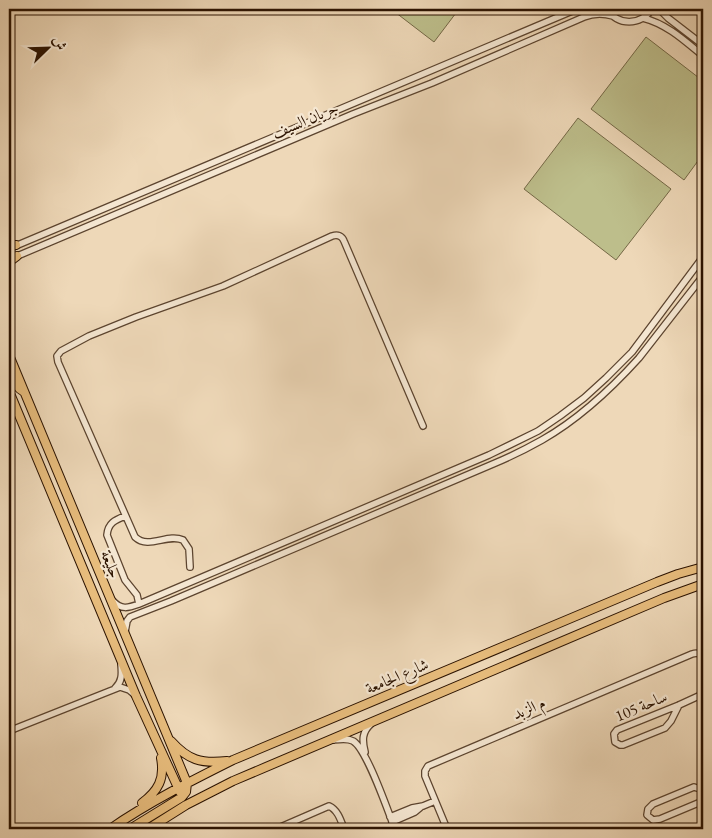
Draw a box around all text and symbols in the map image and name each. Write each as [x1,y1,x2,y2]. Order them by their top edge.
north arrow [22,22,72,72]
text: ش [49,33,71,53]
street label: جريان السيف [268,97,342,143]
street label: جليعة [96,547,126,581]
street label: شارع الجامعة [362,653,433,701]
street label: ساحة 105 [612,686,670,726]
street label: م الزبد [509,692,550,728]

